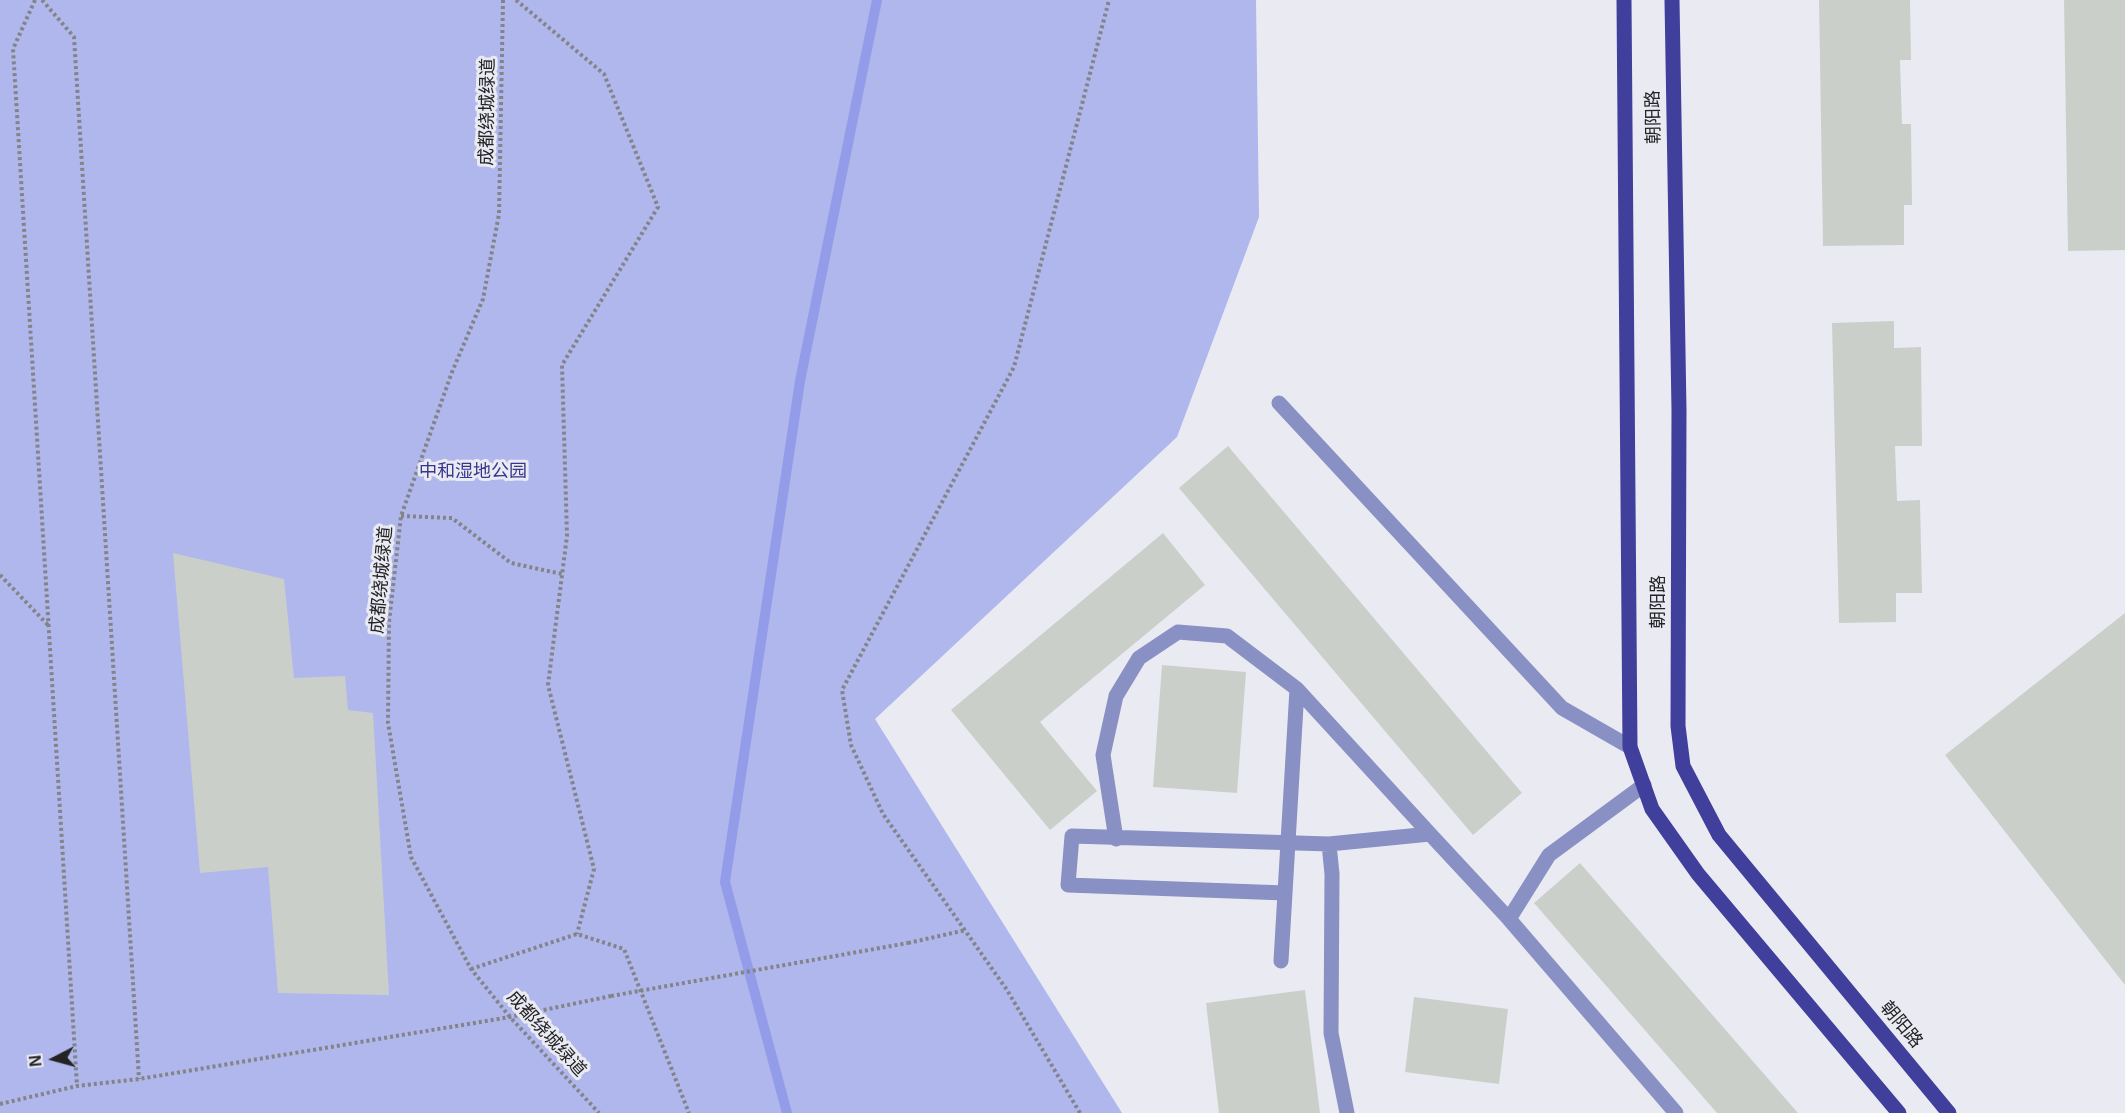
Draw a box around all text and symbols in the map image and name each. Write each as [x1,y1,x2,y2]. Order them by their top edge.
street label: 成都绕城绿道 [476,58,500,166]
street label: 朝阳路 [1643,90,1665,144]
park label: 中和湿地公园 [419,461,527,483]
street label: 成都绕城绿道 [367,525,397,635]
street label: 朝阳路 [1648,575,1670,629]
street label: 成都绕城绿道 [502,987,590,1081]
street label: 朝阳路 [1875,997,1927,1053]
north arrow [24,1029,84,1089]
text: N [27,1054,45,1068]

